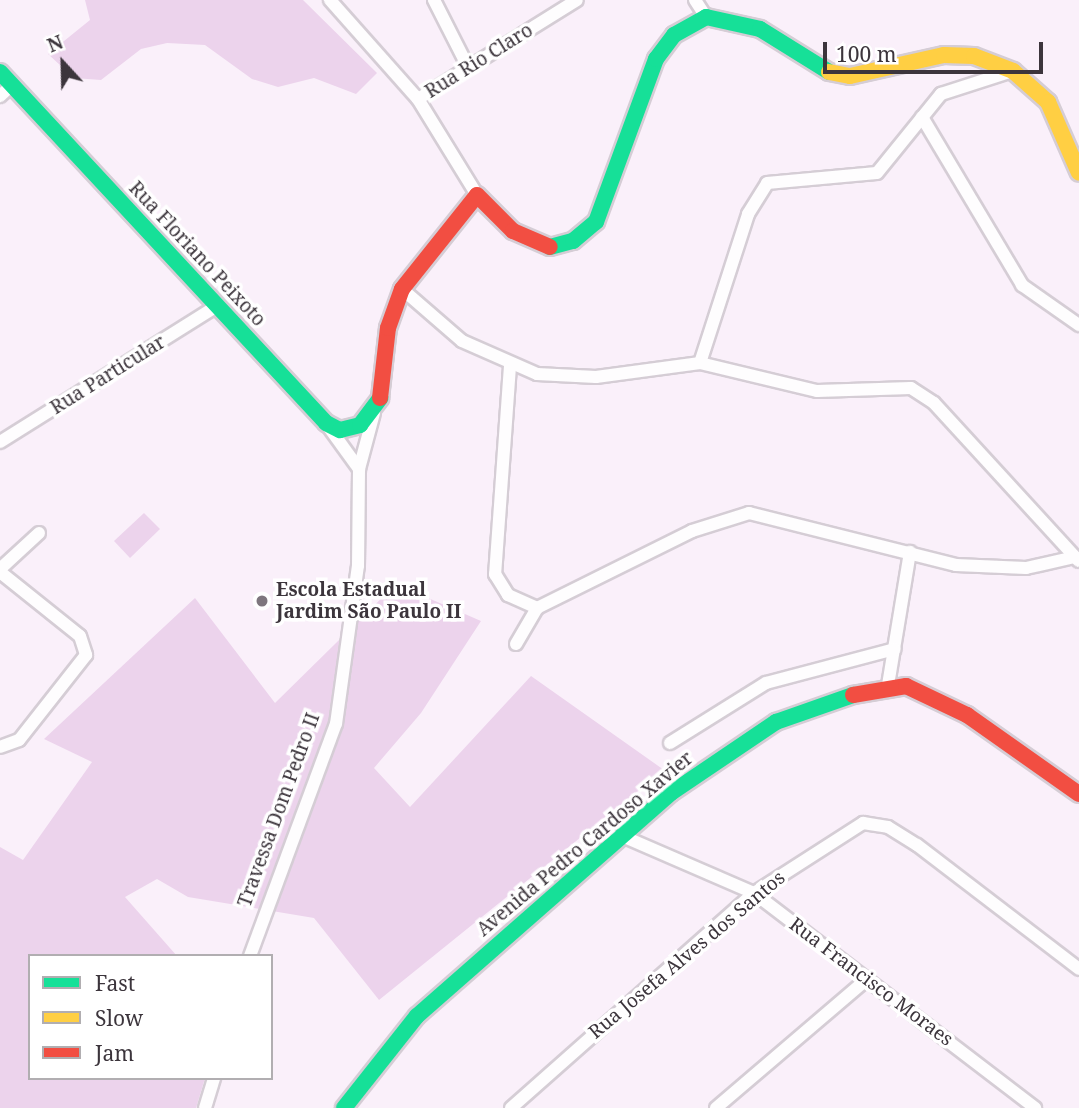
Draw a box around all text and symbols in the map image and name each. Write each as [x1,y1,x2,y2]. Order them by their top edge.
street label: Rua Rio Claro [421,19,537,103]
north arrow [28,28,98,98]
scale bar [827,28,1048,72]
text: N [43,29,67,58]
text: 100 m [836,40,897,68]
street label: Rua Floriano Peixoto [124,177,270,331]
street label: Rua Particular [46,331,170,419]
place label: Escola Estadual Jardim São Paulo II [276,579,461,623]
marker: Escola Estadual Jardim São Paulo II [254,593,270,609]
street label: Travessa Dom Pedro II [233,710,325,910]
street label: Avenida Pedro Cardoso Xavier [472,747,698,941]
street label: Rua Josefa Alves dos Santos [584,866,790,1044]
street label: Rua Francisco Moraes [785,913,957,1051]
legend [28,954,273,1080]
text: Fast [95,969,135,997]
text: Slow [95,1004,143,1032]
text: Jam [95,1039,134,1067]

